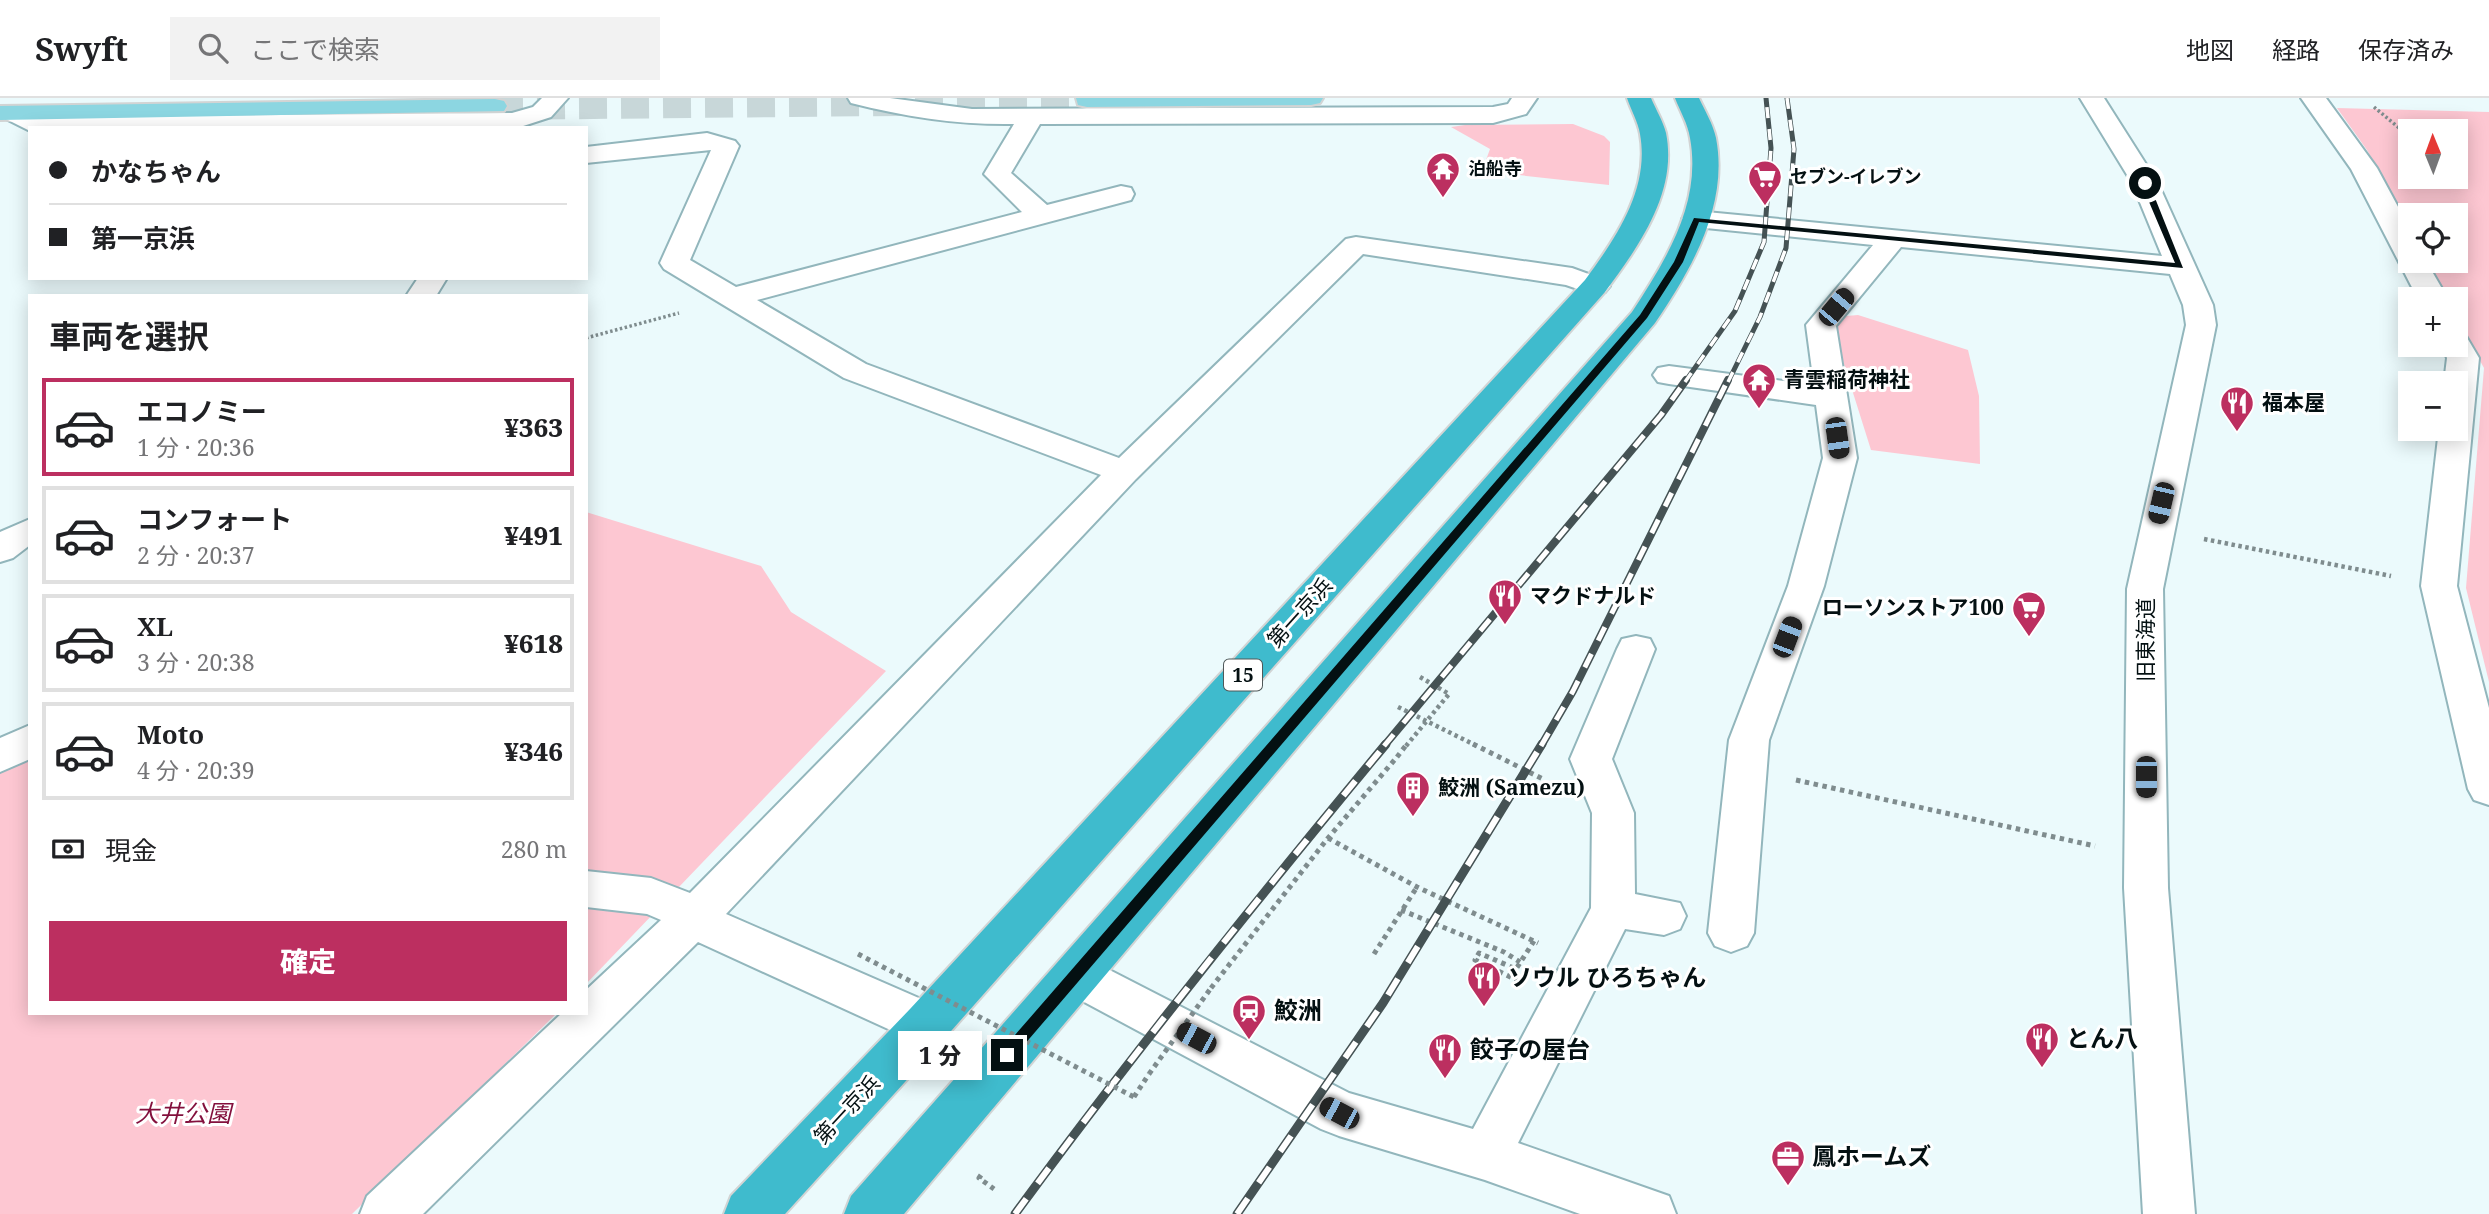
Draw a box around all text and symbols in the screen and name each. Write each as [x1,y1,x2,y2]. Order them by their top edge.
search box [170,17,660,80]
text: Swyft [35,26,128,71]
icon: search [194,29,232,67]
text: ここで検索 [250,31,380,67]
text: 地図 [2186,33,2234,66]
text: 経路 [2272,33,2320,66]
text: 保存済み [2358,33,2454,66]
north arrow [2398,119,2468,189]
map controls [2398,119,2468,441]
temple icon: 泊船寺 [1424,150,1462,199]
text: かなちゃん [91,153,221,189]
place label: 泊船寺 [1468,156,1522,180]
supermarket icon: セブン-イレブン [1746,158,1784,207]
place label: セブン-イレブン [1790,164,1922,188]
route start [2129,167,2161,199]
button: locate [2398,203,2468,273]
text: 第一京浜 [91,220,195,256]
car [1815,284,1858,330]
button: + [2398,287,2468,357]
text: 車両を選択 [49,314,209,357]
temple icon: 青雲稲荷神社 [1740,361,1778,410]
place label: 青雲稲荷神社 [1784,365,1910,393]
button: − [2398,371,2468,441]
restaurant icon: 福本屋 [2218,384,2256,433]
place label: 福本屋 [2262,388,2325,416]
text: エコノミー [137,393,267,429]
icon: car [53,396,116,459]
text: ¥363 [504,409,563,445]
car [1824,416,1851,460]
text: 1 分 · 20:36 [137,431,255,463]
car [2147,480,2176,526]
text: コンフォート [137,501,292,537]
icon: car [53,504,116,567]
text: ¥491 [504,517,563,553]
text: 2 分 · 20:37 [137,539,255,571]
street label: 第一京浜 [1261,572,1338,653]
restaurant icon: マクドナルド [1486,577,1524,626]
place label: マクドナルド [1530,581,1656,609]
supermarket icon: ローソンストア100 [2010,589,2048,638]
place label: ローソンストア100 [1822,593,2004,621]
street label: 旧東海道 [2131,598,2159,682]
text: XL [137,608,173,644]
icon: car [53,612,116,675]
car [1770,614,1805,660]
text: ¥618 [504,625,563,661]
text: 3 分 · 20:38 [137,646,255,678]
road number: 15 [1224,660,1262,690]
text: Moto [137,716,204,752]
icon: car [53,720,116,783]
text: ¥346 [504,733,563,769]
text: 4 分 · 20:39 [137,754,255,786]
car [2136,756,2157,798]
building icon: 鮫洲 (Samezu) [1394,769,1432,818]
place label: 鮫洲 (Samezu) [1438,773,1585,801]
icon: cash [49,830,87,868]
text: 現金 [105,832,157,868]
text: 280 m [501,833,567,865]
button: 確定 [49,921,567,1001]
restaurant icon: ソウル ひろちゃん [1465,959,1503,1008]
place label: ソウル ひろちゃん [1508,960,1706,993]
station icon: 鮫洲 [1230,992,1268,1041]
place label: 鮫洲 [1274,993,1322,1026]
car [1173,1019,1220,1057]
restaurant icon: とん八 [2023,1020,2061,1069]
place label: とん八 [2066,1021,2138,1054]
callout: 1 分 [898,1030,982,1080]
restaurant icon: 餃子の屋台 [1426,1031,1464,1080]
place label: 餃子の屋台 [1470,1032,1590,1065]
text: 1 分 [919,1039,961,1071]
route end [991,1039,1023,1071]
street label: 第一京浜 [807,1069,885,1150]
car [1316,1094,1363,1132]
park label: 大井公園 [135,1096,234,1129]
office icon: 鳳ホームズ [1769,1138,1807,1187]
place label: 鳳ホームズ [1812,1139,1931,1172]

